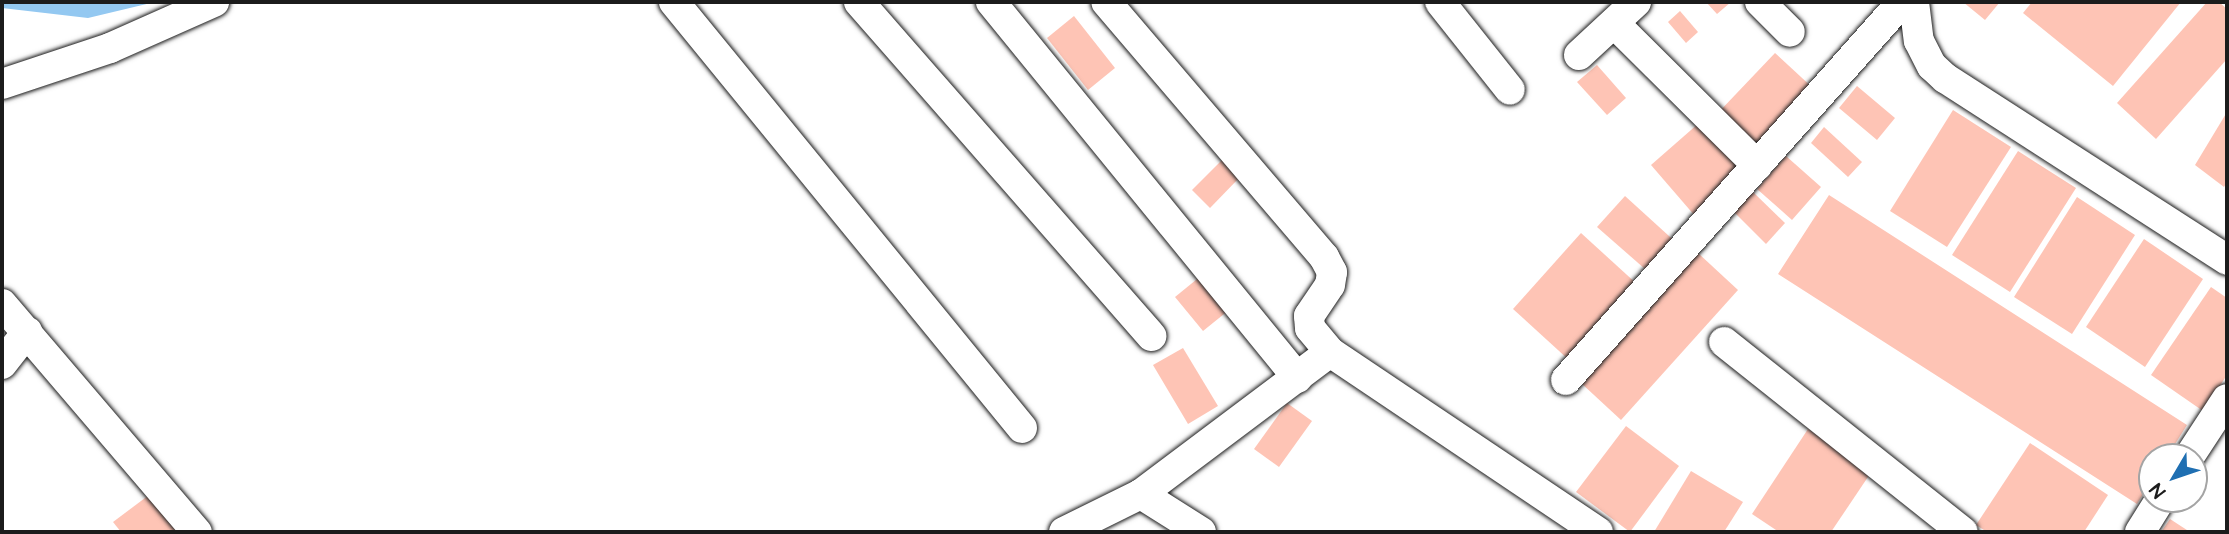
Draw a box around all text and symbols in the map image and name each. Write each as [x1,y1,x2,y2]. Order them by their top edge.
north arrow [2138,443,2208,513]
text: N [2144,477,2172,503]

